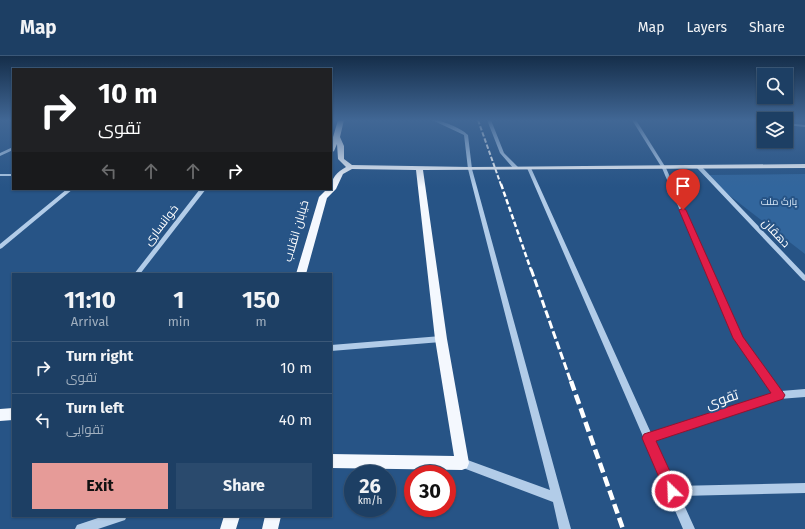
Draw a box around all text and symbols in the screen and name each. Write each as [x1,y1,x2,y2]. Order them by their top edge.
text: Map [20,16,57,39]
text: Map [638,19,664,36]
text: Layers [686,19,727,36]
text: Share [749,19,785,36]
map controls [757,68,793,148]
button: search [757,68,793,104]
text: 10 m [98,77,158,110]
icon: right [32,84,84,136]
button: layers [757,112,793,148]
text: تقوی [98,117,141,139]
icon: left [98,160,120,182]
icon: ahead [140,160,162,182]
icon: ahead [182,160,204,182]
icon: right [224,160,246,182]
pin [666,169,700,210]
icon: arrive [672,175,694,197]
park label: پارک ملت [761,196,798,208]
street label: خیابان انقلاب [281,199,311,263]
street label: خوانساری [141,202,181,248]
street label: دهقان [759,216,793,251]
text: 11:10 [64,286,116,314]
text: 1 [173,286,185,314]
text: 150 [242,286,280,314]
text: Arrival [71,314,109,329]
text: min [168,314,190,329]
text: m [255,314,267,329]
text: Turn right [66,347,133,365]
icon: right [32,357,54,379]
text: 10 m [280,359,312,377]
text: تقوی [66,370,97,385]
street label: تقوی [704,386,741,413]
text: Turn left [66,399,124,417]
icon: left [32,409,54,431]
text: 40 m [279,411,312,429]
text: تقوایی [66,422,104,437]
button: Exit [32,463,168,509]
button: Share [176,463,312,509]
speed limit sign: 30 [404,465,456,517]
position arrow [651,470,693,512]
text: 26 [359,474,381,498]
text: km/h [358,495,382,507]

